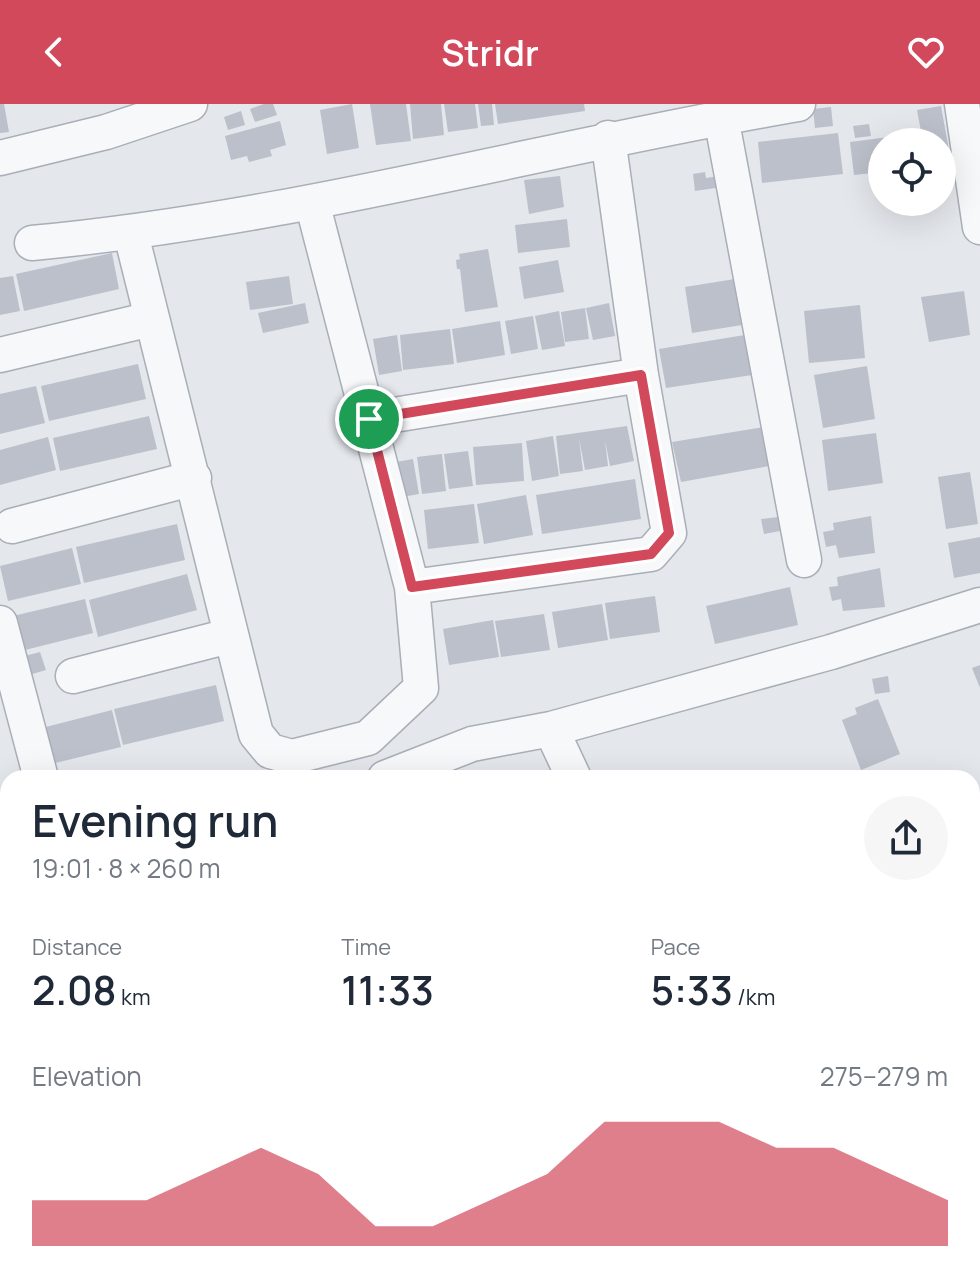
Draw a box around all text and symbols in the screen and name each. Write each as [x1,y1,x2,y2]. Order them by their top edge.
text: Stridr [441,28,539,77]
icon: back [32,30,76,74]
icon: heart [904,30,948,74]
map controls [868,128,956,216]
button: locate [868,128,956,216]
pin [335,385,403,453]
icon: arrive [347,397,391,441]
text: Evening run [32,790,278,850]
button: share [864,796,948,880]
text: 19:01 · 8 × 260 m [32,850,221,886]
text: Distance [32,932,122,962]
text: Time [341,932,391,962]
text: Pace [651,932,700,962]
text: 2.08 [32,962,117,1017]
text: 11:33 [341,962,434,1017]
text: 5:33 [651,962,733,1017]
text: km [117,982,151,1012]
text: /km [733,982,775,1012]
text: Elevation [32,1058,142,1094]
text: 275–279 m [820,1058,948,1094]

